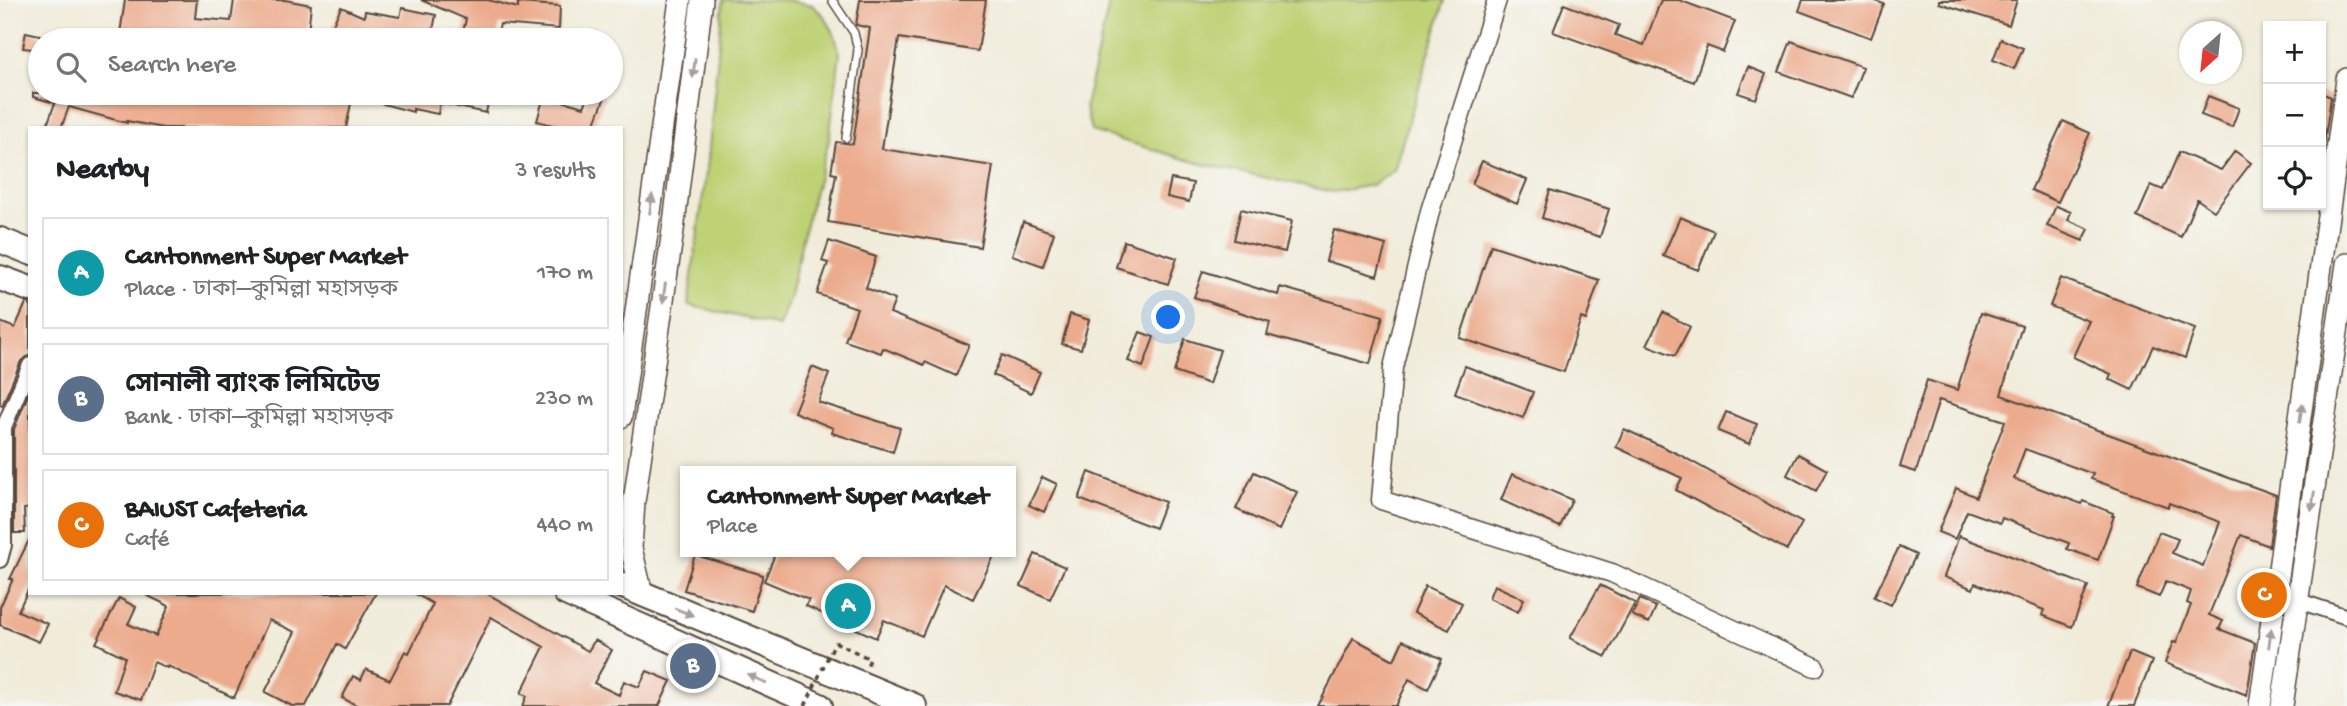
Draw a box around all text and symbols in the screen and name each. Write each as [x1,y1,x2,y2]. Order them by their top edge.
north arrow [2179,21,2242,84]
map controls [2263,21,2326,210]
button: + [2263,21,2326,84]
search box [28,28,623,105]
icon: search [52,48,90,86]
text: Search here [108,51,236,82]
one-way arrow [688,57,699,79]
button: − [2263,84,2326,147]
button: locate [2263,147,2326,210]
text: Nearby [56,154,149,189]
text: 3 results [515,158,595,185]
one-way arrow [645,193,656,215]
text: Cantonment Super Market [125,243,406,274]
text: A [74,260,88,287]
text: 170 m [537,260,593,287]
text: Place · ঢাকা–কুমিল্লা মহাসড়ক [125,277,398,304]
one-way arrow [658,282,669,304]
your location [1151,300,1185,334]
text: সোনালী ব্যাংক লিমিটেড [125,371,380,402]
text: B [75,386,87,413]
text: 230 m [535,386,593,413]
one-way arrow [2296,402,2307,424]
text: Bank · ঢাকা–কুমিল্লা মহাসড়ক [125,405,394,432]
popup [680,466,1016,557]
text: Cantonment Super Market [707,483,989,514]
one-way arrow [2307,490,2318,512]
text: BAIUST Cafeteria [125,496,306,527]
text: C [75,512,87,539]
text: 440 m [536,512,593,539]
text: Place [707,514,757,541]
text: Café [125,527,169,554]
pin: C [2241,569,2287,621]
pin: A [825,580,871,632]
one-way arrow [674,606,694,618]
one-way arrow [2265,627,2276,649]
pin: B [670,640,716,692]
one-way arrow [747,673,768,684]

